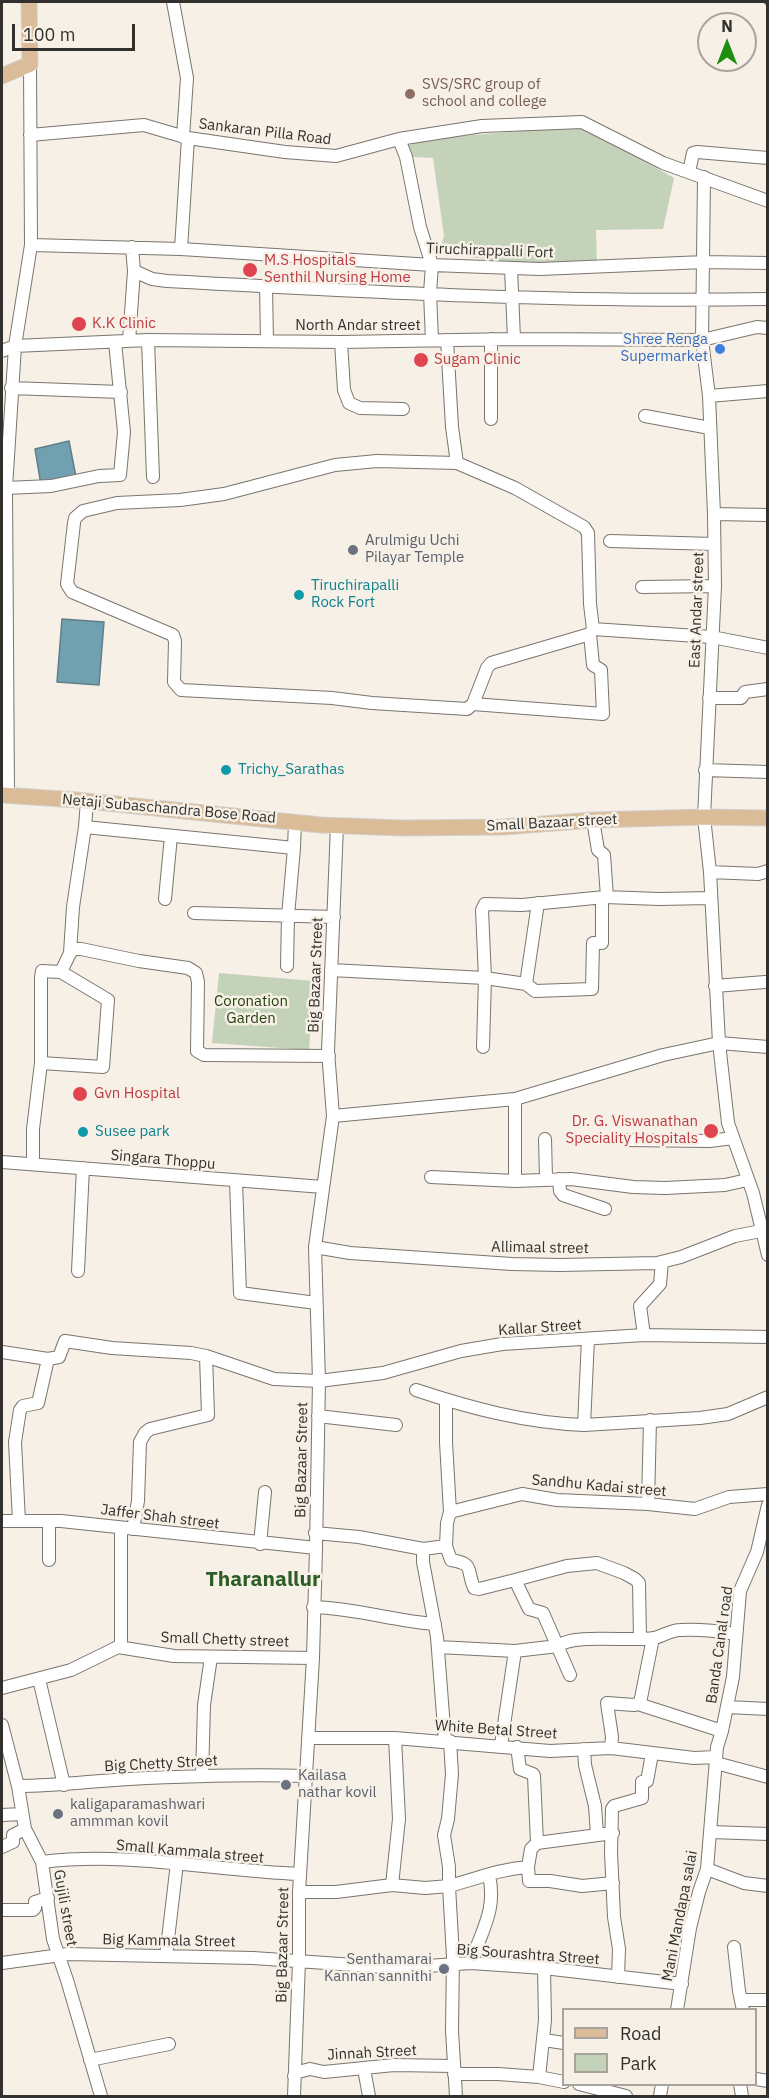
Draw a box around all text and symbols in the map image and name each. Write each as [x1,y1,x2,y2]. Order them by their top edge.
scale bar [15,12,138,50]
north arrow [697,12,757,72]
text: N [721,16,733,36]
text: 100 m [23,23,75,46]
place label: SVS/SRC group of school and college [422,76,547,111]
marker: SVS/SRC group of school and college [403,87,417,101]
street label: Sankaran Pilla Road [198,115,332,149]
street label: Tiruchirappalli Fort [426,240,554,262]
place label: M.S Hospitals Senthil Nursing Home [264,252,411,287]
marker: M.S Hospitals Senthil Nursing Home [241,261,259,279]
marker: K.K Clinic [70,315,88,333]
place label: K.K Clinic [92,315,156,333]
street label: North Andar street [295,317,421,335]
place label: Shree Renga Supermarket [621,331,708,366]
marker: Shree Renga Supermarket [713,342,727,356]
marker: Sugam Clinic [412,351,430,369]
place label: Sugam Clinic [434,351,521,369]
place label: Arulmigu Uchi Pilayar Temple [365,532,464,567]
marker: Arulmigu Uchi Pilayar Temple [346,543,360,557]
street label: East Andar street [686,552,708,668]
place label: Tiruchirapalli Rock Fort [311,577,399,612]
marker: Tiruchirapalli Rock Fort [292,588,306,602]
place label: Trichy_Sarathas [238,761,345,779]
marker: Trichy_Sarathas [219,763,233,777]
street label: Netaji Subaschandra Bose Road [61,791,277,827]
street label: Small Bazaar street [486,811,618,835]
street label: Big Bazaar Street [305,917,327,1033]
park label: Coronation Garden [214,993,288,1028]
marker: Gvn Hospital [71,1085,89,1103]
place label: Gvn Hospital [94,1085,180,1103]
place label: Dr. G. Viswanathan Speciality Hospitals [566,1113,698,1148]
marker: Dr. G. Viswanathan Speciality Hospitals [702,1122,720,1140]
place label: Susee park [95,1123,170,1141]
marker: Susee park [76,1125,90,1139]
street label: Singara Thoppu [110,1146,216,1174]
street label: Allimaal street [491,1238,589,1258]
street label: Kallar Street [498,1316,582,1340]
street label: Big Bazaar Street [292,1402,312,1518]
street label: Sandhu Kadai street [531,1471,667,1501]
street label: Jaffer Shah street [100,1501,220,1533]
district label: Tharanallur [206,1567,320,1593]
street label: Banda Canal road [703,1585,737,1705]
street label: Small Chetty street [160,1629,290,1651]
street label: White Betal Street [434,1717,558,1743]
street label: Big Chetty Street [104,1752,218,1776]
place label: Kailasa nathar kovil [298,1767,377,1802]
marker: Kailasa nathar kovil [279,1778,293,1792]
place label: kaligaparamashwari ammman kovil [70,1796,205,1831]
marker: kaligaparamashwari ammman kovil [51,1807,65,1821]
street label: Small Kammala street [115,1837,265,1867]
street label: Mani Mandapa salai [658,1849,702,1983]
street label: Gujili street [49,1868,81,1948]
street label: Big Bazaar Street [273,1887,293,2003]
street label: Big Kammala Street [102,1931,236,1951]
street label: Big Sourashtra Street [456,1941,600,1969]
place label: Senthamarai Kannan sannithi [324,1951,432,1986]
marker: Senthamarai Kannan sannithi [437,1962,451,1976]
legend [562,2008,757,2086]
text: Road [620,2022,661,2045]
street label: Jinnah Street [327,2042,417,2064]
text: Park [620,2052,656,2075]

